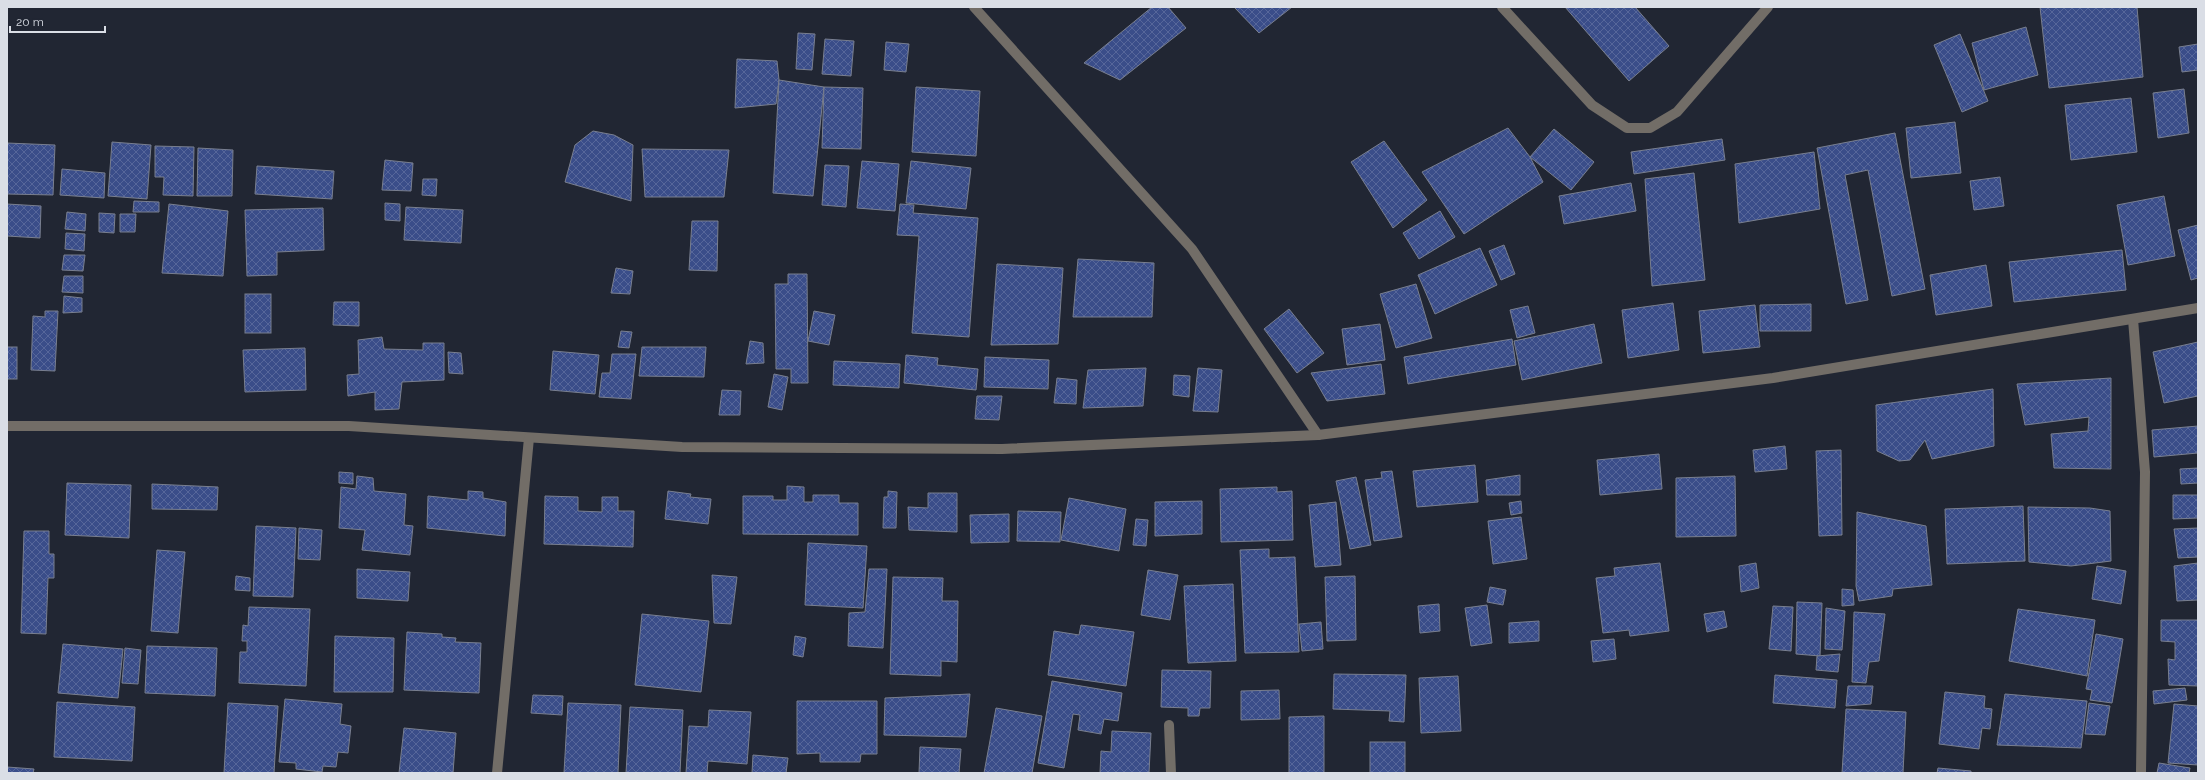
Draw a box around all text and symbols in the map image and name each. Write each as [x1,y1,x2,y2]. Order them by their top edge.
scale bar [10,8,105,34]
text: 20 m [16,15,44,29]

